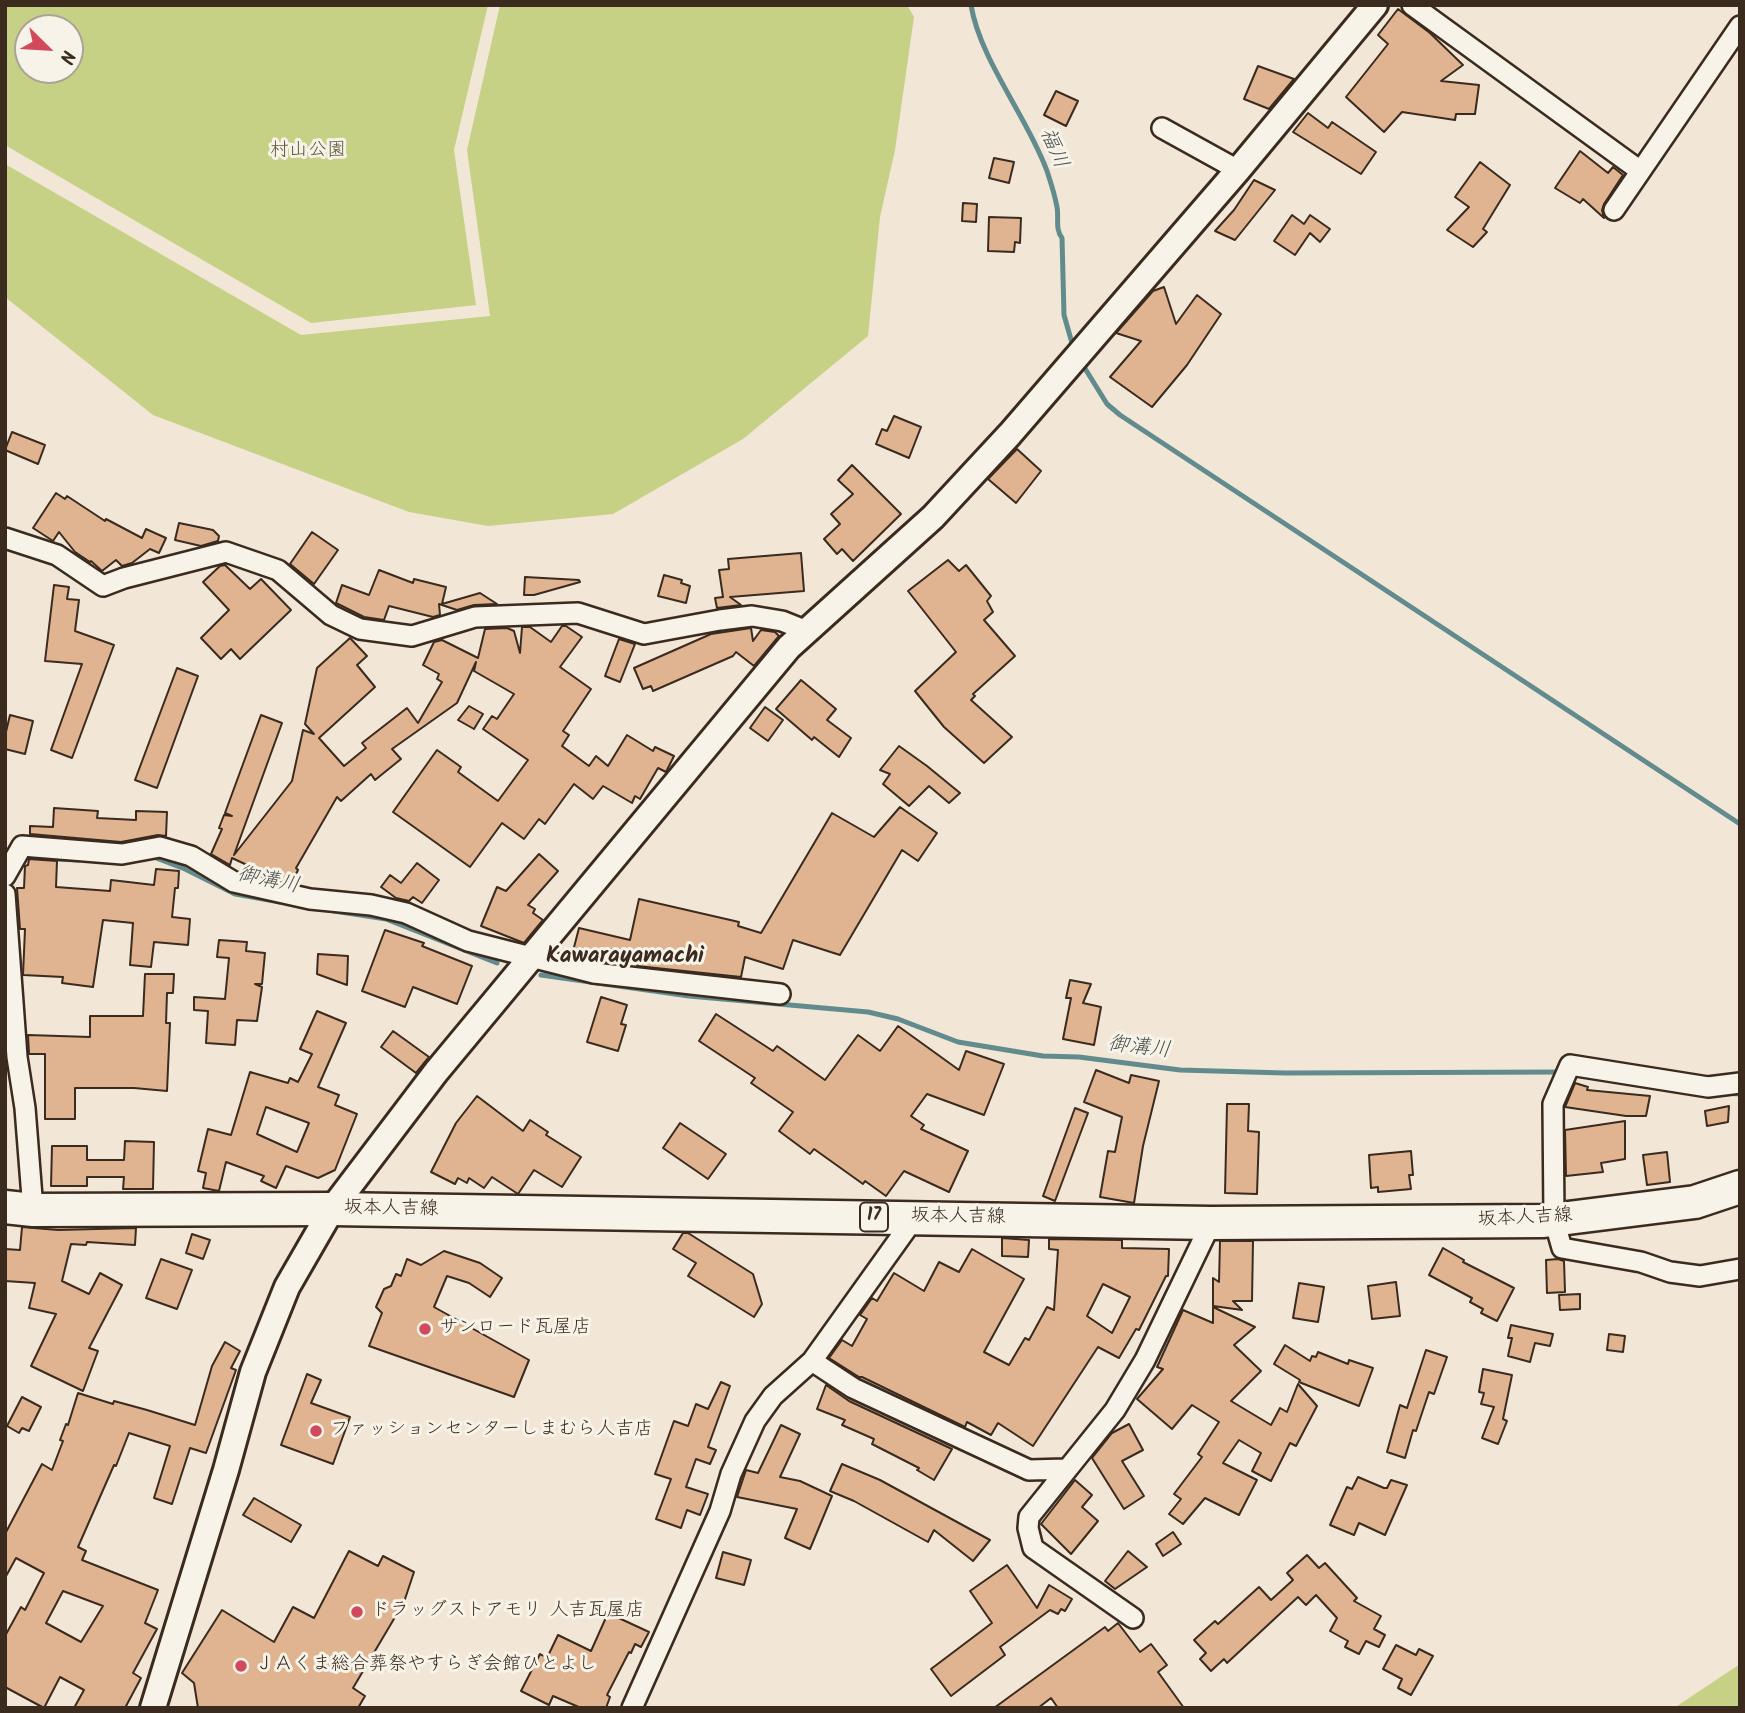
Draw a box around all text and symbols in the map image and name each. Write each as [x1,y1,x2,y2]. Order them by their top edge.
north arrow [14,14,84,84]
text: N [50,45,83,68]
water label: 福川 [1032,125,1072,173]
park label: 村山公園 [270,141,346,163]
water label: 御溝川 [235,863,301,901]
district label: Kawarayamachi [546,944,704,972]
water label: 御溝川 [1106,1033,1172,1065]
street label: 坂本人吉線 [343,1198,439,1222]
road number: 17 [860,1202,888,1232]
street label: 坂本人吉線 [1477,1205,1573,1233]
street label: 坂本人吉線 [910,1206,1006,1230]
place label: サンロード瓦屋店 [439,1318,591,1340]
marker: サンロード瓦屋店 [417,1321,433,1337]
place label: ファッションセンターしまむら人吉店 [330,1420,653,1442]
marker: ファッションセンターしまむら人吉店 [308,1423,324,1439]
place label: ドラッグストアモリ 人吉瓦屋店 [371,1601,645,1623]
marker: ドラッグストアモリ 人吉瓦屋店 [349,1604,365,1620]
place label: ＪＡくま総合葬祭やすらぎ会館ひとよし [255,1655,597,1677]
marker: ＪＡくま総合葬祭やすらぎ会館ひとよし [233,1658,249,1674]

